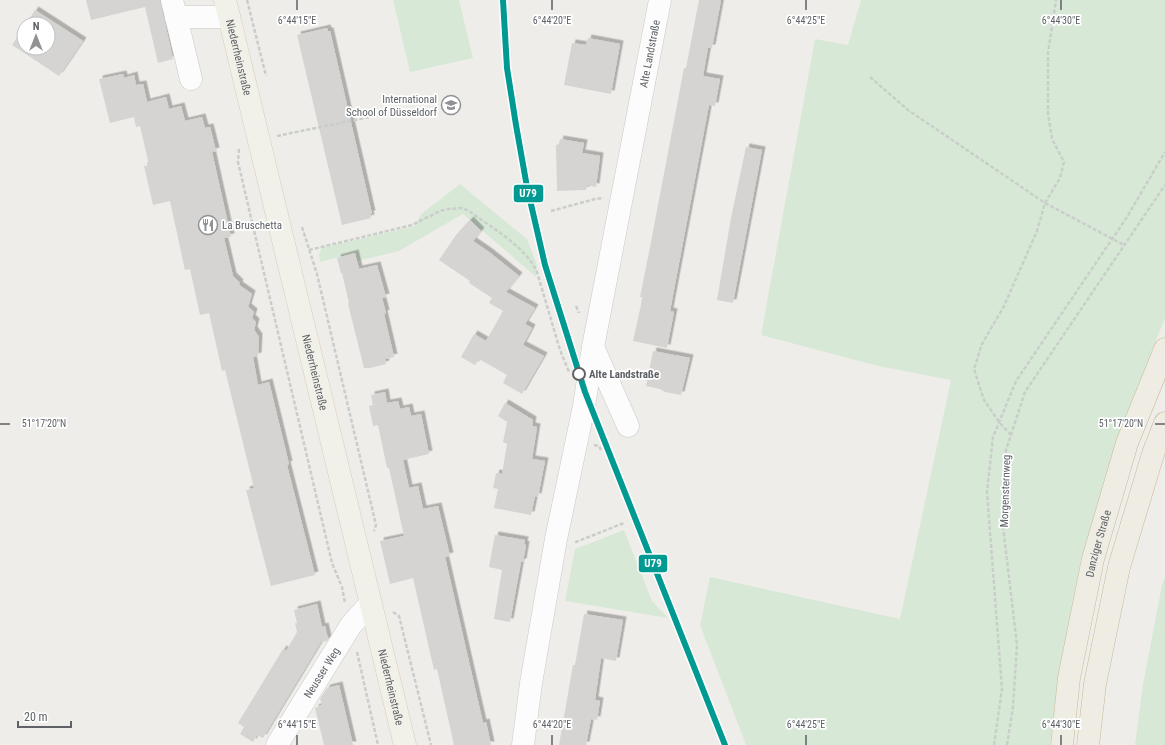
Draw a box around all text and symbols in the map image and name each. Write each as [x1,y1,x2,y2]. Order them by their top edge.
text: 6°44'15"E [278,15,316,26]
text: 6°44'20"E [533,15,571,26]
text: 6°44'25"E [787,15,825,26]
text: 6°44'30"E [1042,15,1080,26]
north arrow [16,16,56,56]
street label: Niederrheinstraße [223,18,254,97]
street label: Alte Landstraße [637,19,663,89]
text: N [33,20,40,33]
place label: International School of Düsseldorf [346,93,438,119]
school or university icon: International School of Düsseldorf [440,94,462,116]
line badge: U79 [513,184,544,203]
text: U79 [519,187,537,200]
restaurant icon: La Bruschetta [197,214,219,236]
place label: La Bruschetta [222,219,282,232]
street label: Niederrheinstraße [299,333,330,412]
marker: Alte Landstraße [572,367,586,381]
place label: Alte Landstraße [589,368,659,381]
text: 51°17'20"N [22,418,66,429]
text: 51°17'20"N [1099,418,1143,429]
street label: Morgensternweg [998,454,1013,528]
street label: Danziger Straße [1084,509,1114,578]
line badge: U79 [638,554,668,573]
text: U79 [644,557,662,570]
street label: Neusser Weg [301,645,343,701]
street label: Niederrheinstraße [375,648,406,727]
scale bar [18,703,71,729]
text: 20 m [24,710,48,724]
text: 6°44'15"E [278,719,316,730]
text: 6°44'20"E [533,719,571,730]
text: 6°44'25"E [787,719,825,730]
text: 6°44'30"E [1042,719,1080,730]

